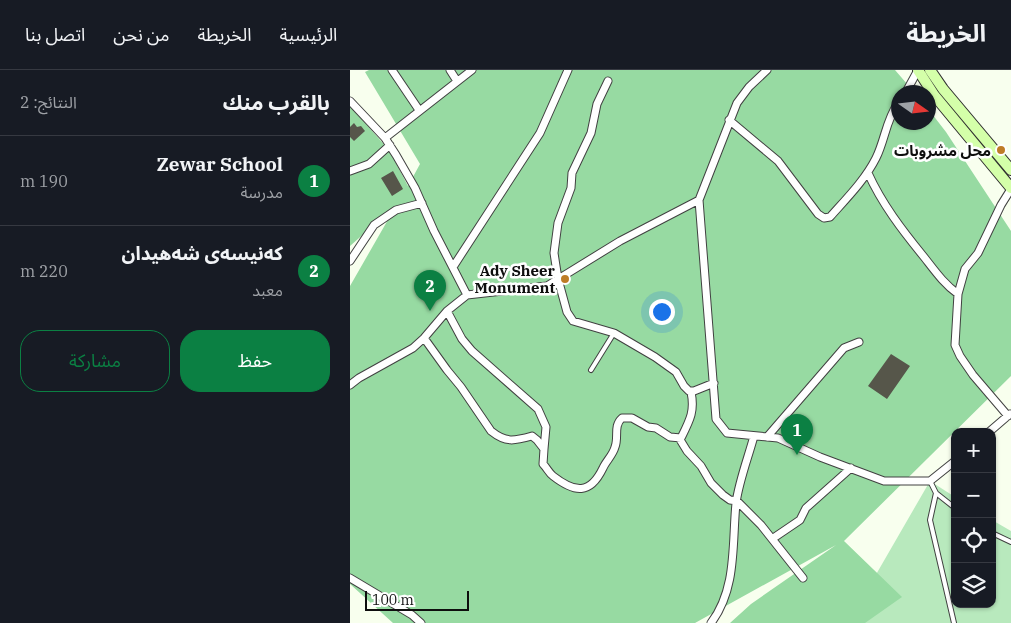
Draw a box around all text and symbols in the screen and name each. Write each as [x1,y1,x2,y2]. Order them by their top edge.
text: الخريطة [906,17,986,49]
text: اتصل بنا [25,23,85,46]
text: من نحن [113,23,170,46]
text: الخريطة [198,23,251,46]
text: الرئيسية [279,23,337,46]
north arrow [891,85,936,130]
text: بالقرب منك [223,88,330,116]
text: النتائج: 2 [20,92,77,112]
place label: محل مشروبات [894,141,991,160]
marker: محل مشروبات [995,144,1007,156]
text: Zewar School [156,152,283,176]
text: 190 m [20,171,68,191]
text: 1 [309,171,319,191]
text: مدرسة [240,182,283,202]
text: کەنیسەی شەهیدان [121,241,283,265]
text: 220 m [20,261,68,281]
text: 2 [309,261,319,281]
place label: Ady Sheer Monument [475,261,556,297]
pin: 2 [414,270,446,311]
marker: Ady Sheer Monument [559,273,571,285]
text: معبد [252,280,283,300]
your location [649,299,675,325]
button: مشاركة [20,330,170,392]
button: حفظ [180,330,330,392]
pin: 1 [781,414,813,455]
map controls [951,428,996,608]
button: + [951,428,996,473]
button: − [951,473,996,518]
button: locate [951,518,996,563]
button: layers [951,563,996,608]
scale bar [365,588,469,611]
text: 100 m [372,591,414,609]

